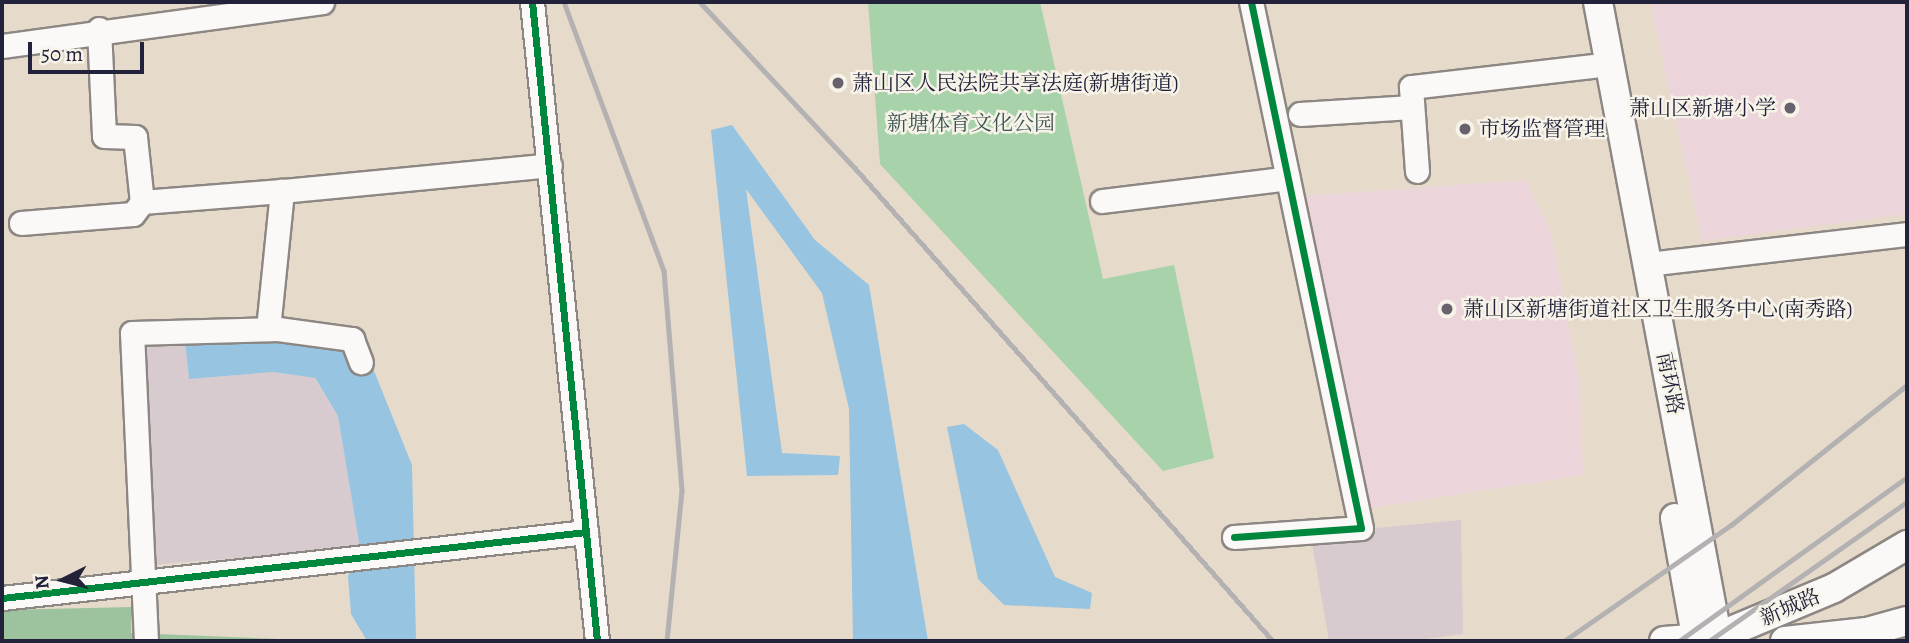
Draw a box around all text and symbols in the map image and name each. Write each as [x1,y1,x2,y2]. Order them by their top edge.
scale bar [32,28,147,72]
text: 50 m [41,40,83,68]
place label: 萧山区人民法院共享法庭(新塘街道) [852,70,1179,96]
marker: 萧山区人民法院共享法庭(新塘街道) [830,75,846,91]
place label: 萧山区新塘小学 [1629,95,1776,121]
marker: 萧山区新塘小学 [1782,100,1798,116]
park label: 新塘体育文化公园 [887,110,1055,136]
place label: 市场监督管理 [1479,116,1605,142]
marker: 市场监督管理 [1457,121,1473,137]
place label: 萧山区新塘街道社区卫生服务中心(南秀路) [1463,296,1853,322]
marker: 萧山区新塘街道社区卫生服务中心(南秀路) [1437,299,1457,319]
street label: 南环路 [1652,350,1688,416]
north arrow [28,545,98,615]
text: N [28,574,56,590]
street label: 新城路 [1756,583,1824,631]

